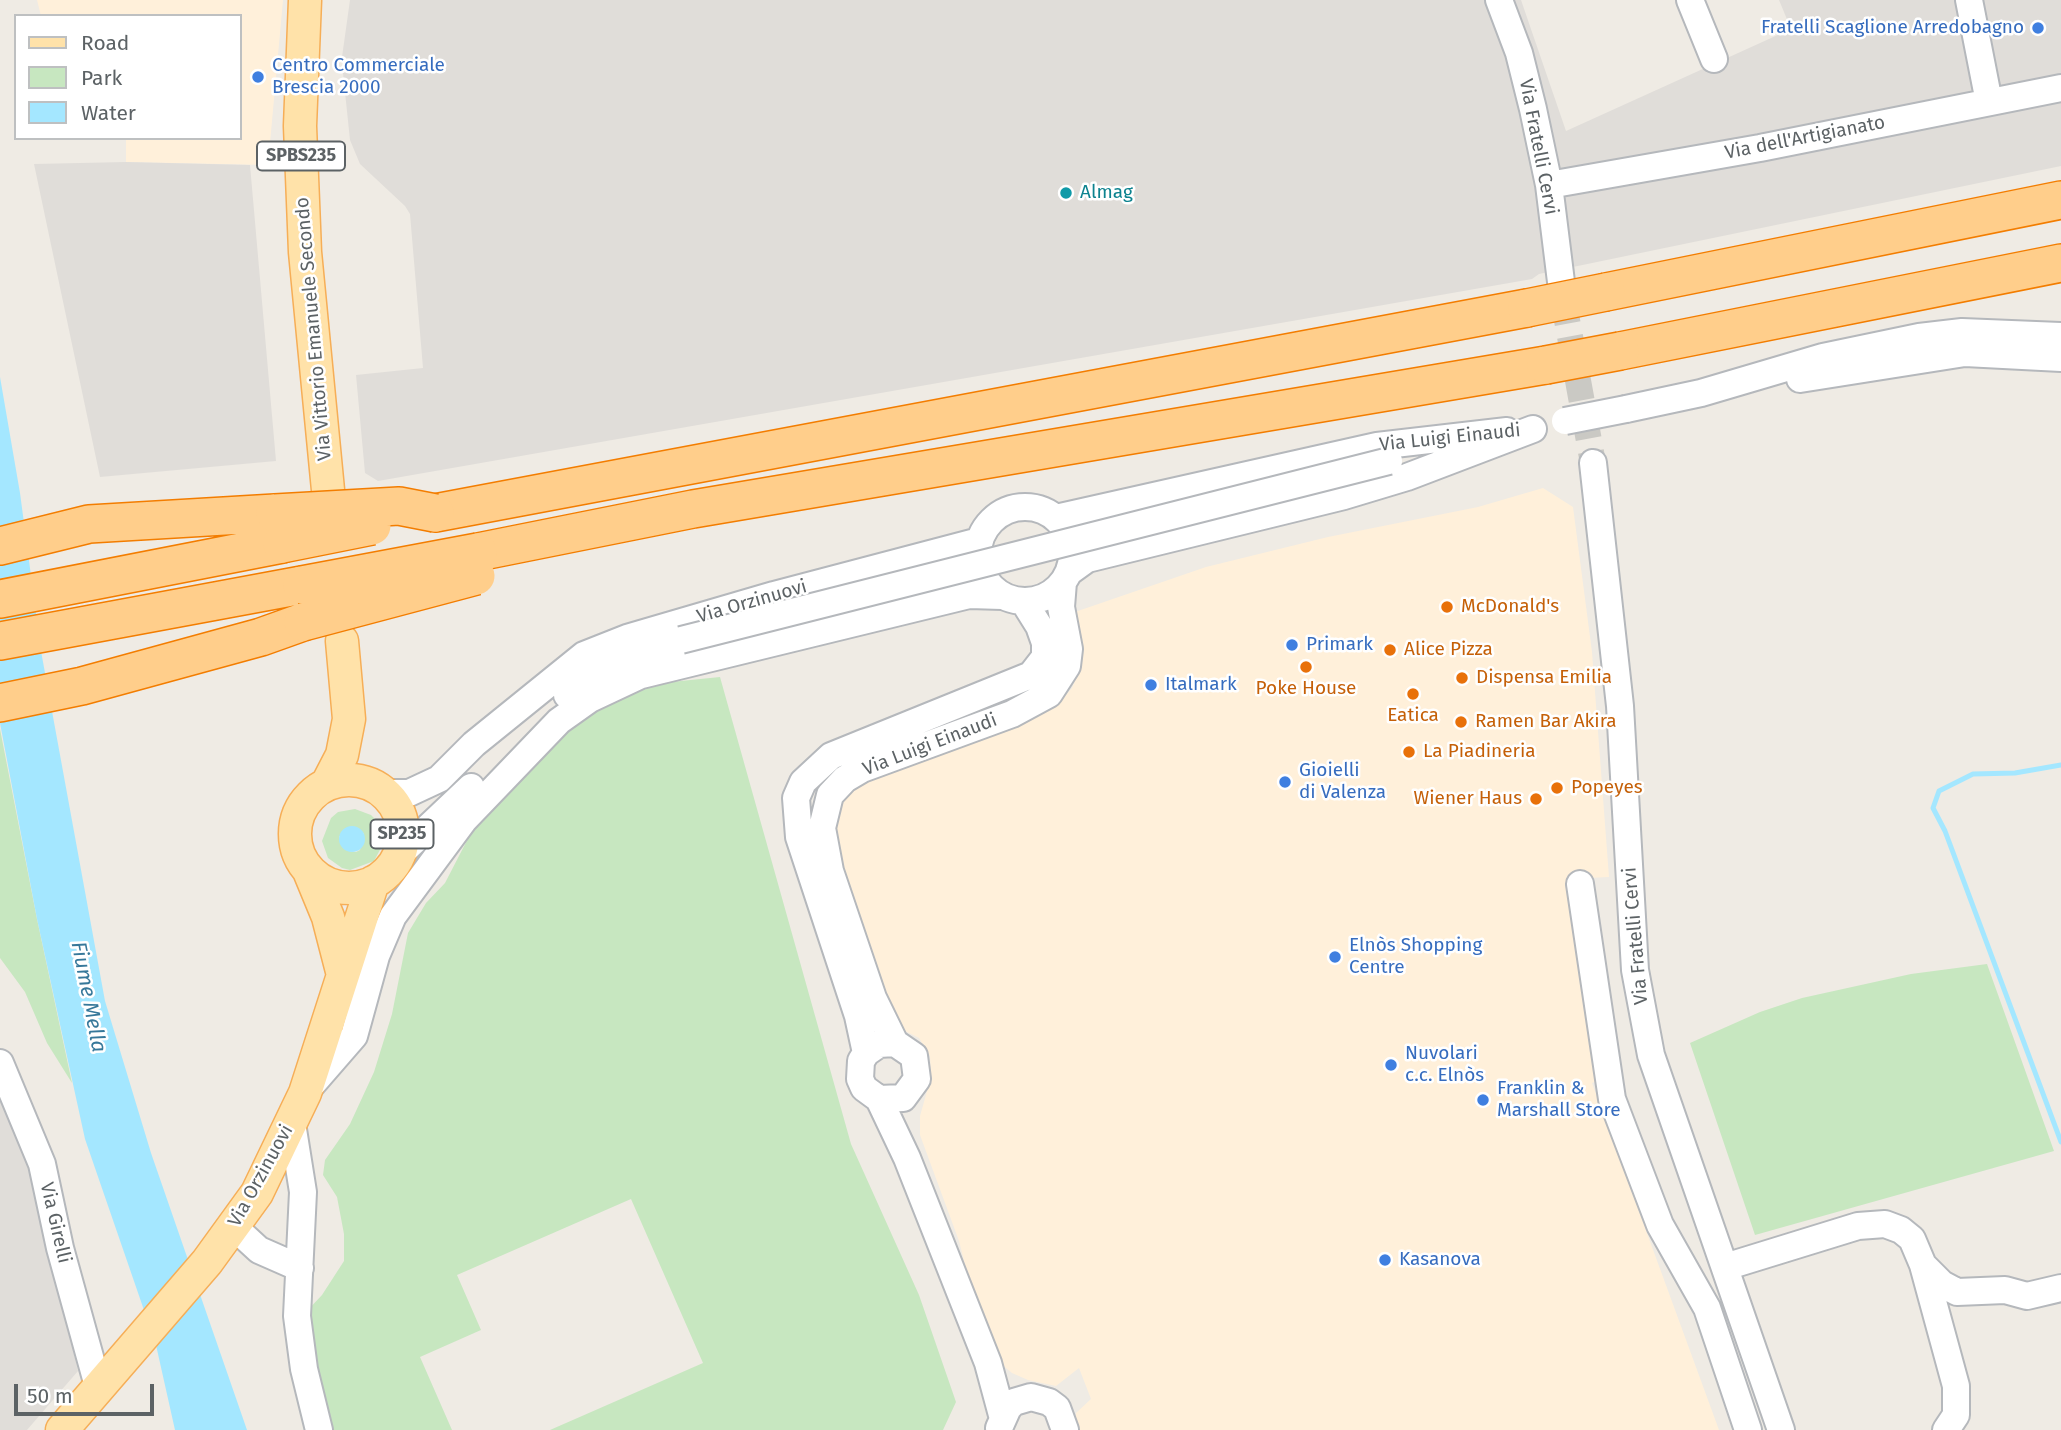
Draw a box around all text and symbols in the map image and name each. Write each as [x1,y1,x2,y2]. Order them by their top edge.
legend [14,14,242,140]
place label: Fratelli Scaglione Arredobagno [1761,17,2024,39]
marker: Fratelli Scaglione Arredobagno [2030,20,2046,36]
text: Road [81,30,129,56]
place label: Centro Commerciale Brescia 2000 [272,55,445,99]
text: Park [81,65,122,91]
marker: Centro Commerciale Brescia 2000 [250,69,266,85]
street label: Via Fratelli Cervi [1514,77,1562,217]
text: Water [81,100,136,126]
street label: Via dell'Artigianato [1723,111,1887,165]
road number: SPBS235 [257,141,345,170]
place label: Almag [1080,182,1133,204]
marker: Almag [1058,185,1074,201]
street label: Via Vittorio Emanuele Secondo [291,196,337,462]
street label: Via Luigi Einaudi [1378,419,1522,457]
street label: Via Orzinuovi [694,575,810,629]
place label: McDonald's [1461,596,1559,618]
marker: McDonald's [1439,599,1455,615]
place label: Primark [1306,634,1373,656]
marker: Primark [1284,637,1300,653]
place label: Alice Pizza [1404,639,1493,661]
marker: Alice Pizza [1382,642,1398,658]
marker: Poke House [1298,659,1314,675]
place label: Dispensa Emilia [1476,667,1612,689]
marker: Dispensa Emilia [1454,670,1470,686]
place label: Italmark [1165,674,1237,696]
marker: Italmark [1143,677,1159,693]
place label: Poke House [1256,678,1356,700]
marker: Eatica [1405,686,1421,702]
place label: Eatica [1387,705,1439,727]
street label: Via Luigi Einaudi [860,709,1000,781]
place label: Ramen Bar Akira [1475,711,1617,733]
marker: Ramen Bar Akira [1453,714,1469,730]
place label: La Piadineria [1423,741,1536,763]
marker: La Piadineria [1401,744,1417,760]
place label: Gioielli di Valenza [1299,760,1386,804]
marker: Gioielli di Valenza [1277,774,1293,790]
place label: Popeyes [1571,777,1643,799]
marker: Popeyes [1549,780,1565,796]
place label: Wiener Haus [1414,788,1522,810]
marker: Wiener Haus [1528,791,1544,807]
road number: SP235 [370,820,434,848]
street label: Via Fratelli Cervi [1619,866,1653,1006]
place label: Elnòs Shopping Centre [1349,935,1482,979]
water label: Fiume Mella [65,939,111,1055]
marker: Elnòs Shopping Centre [1327,949,1343,965]
place label: Nuvolari c.c. Elnòs [1405,1043,1484,1087]
marker: Nuvolari c.c. Elnòs [1383,1057,1399,1073]
place label: Franklin & Marshall Store [1497,1078,1621,1122]
marker: Franklin & Marshall Store [1475,1092,1491,1108]
street label: Via Orzinuovi [224,1121,298,1231]
street label: Via Girelli [35,1180,75,1266]
place label: Kasanova [1399,1249,1481,1271]
marker: Kasanova [1377,1252,1393,1268]
scale bar [18,1370,158,1414]
text: 50 m [27,1383,73,1409]

